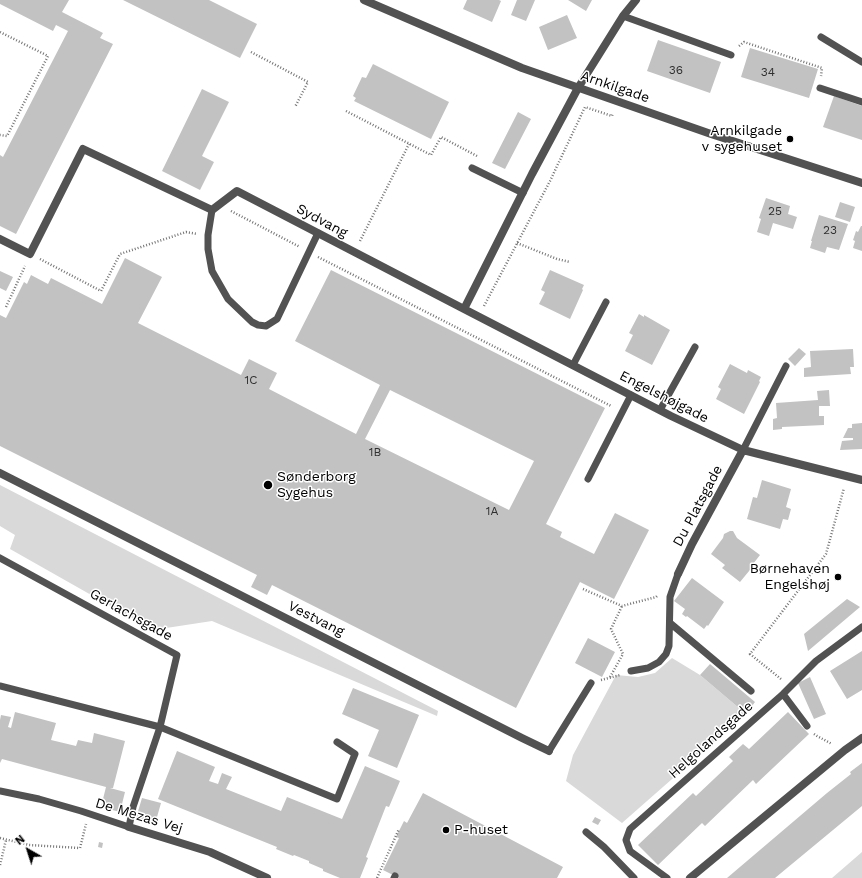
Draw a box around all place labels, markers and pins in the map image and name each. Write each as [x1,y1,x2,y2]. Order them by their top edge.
place label: Arnkilgade v sygehuset [702,123,782,156]
marker: Arnkilgade v sygehuset [785,134,795,144]
place label: Sønderborg Sygehus [277,469,356,502]
marker: Sønderborg Sygehus [262,479,274,491]
place label: Børnehaven Engelshøj [750,561,830,594]
marker: Børnehaven Engelshøj [833,572,843,582]
place label: P-huset [454,822,508,838]
marker: P-huset [441,825,451,835]

